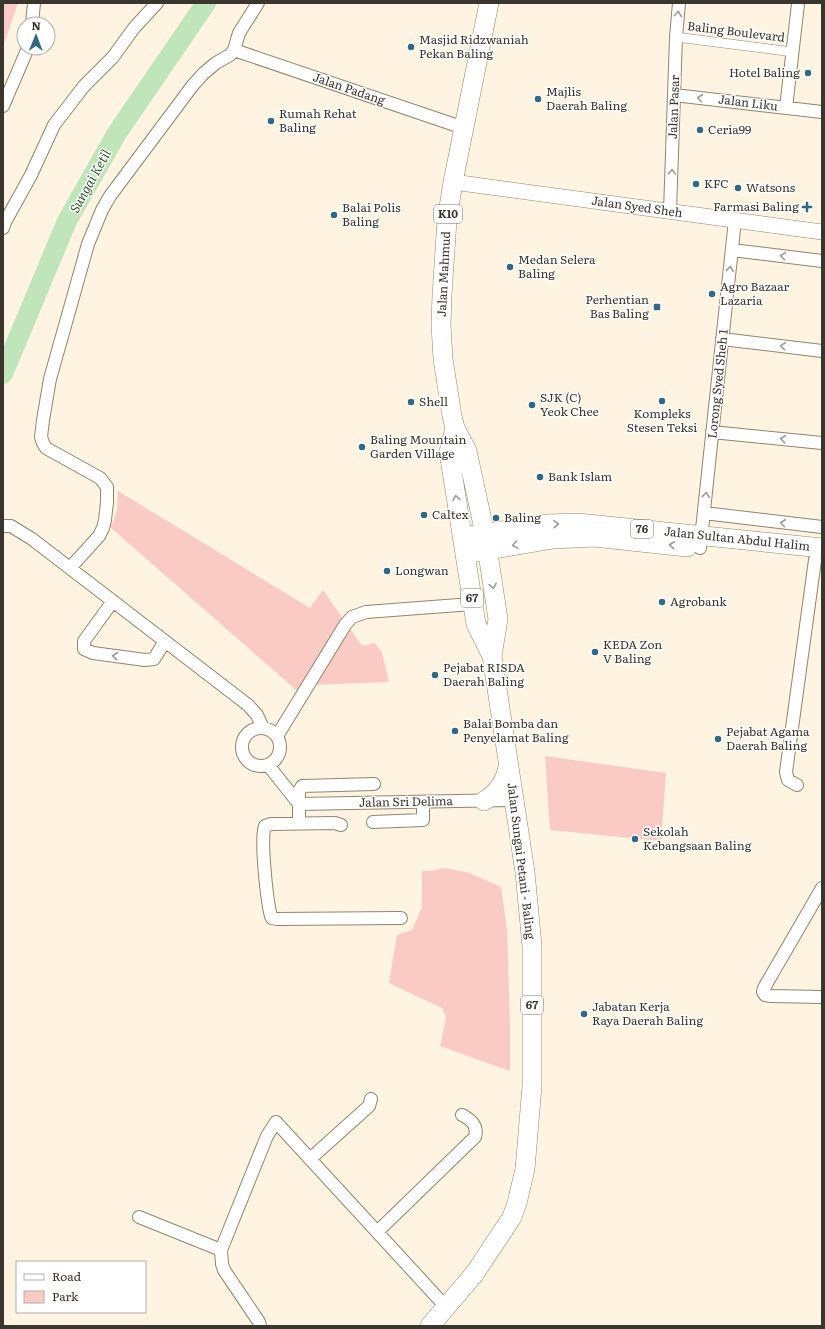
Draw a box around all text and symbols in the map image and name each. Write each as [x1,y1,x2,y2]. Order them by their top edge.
one-way arrow [673,11,682,17]
north arrow [16,16,56,56]
street label: Baling Boulevard [686,16,787,46]
text: N [31,17,41,33]
place label: Masjid Ridzwaniah Pekan Baling [419,30,529,62]
marker: Masjid Ridzwaniah Pekan Baling [406,42,416,52]
place label: Hotel Baling [729,63,800,81]
street label: Jalan Padang [311,67,388,109]
marker: Hotel Baling [803,68,813,78]
street label: Jalan Pasar [663,74,683,139]
place label: Majlis Daerah Baling [546,82,628,114]
street label: Jalan Liku [717,89,779,115]
marker: Majlis Daerah Baling [533,94,543,104]
one-way arrow [697,94,703,103]
place label: Rumah Rehat Baling [279,104,357,136]
marker: Rumah Rehat Baling [266,116,276,126]
place label: Ceria99 [708,120,751,138]
marker: Ceria99 [695,125,705,135]
water label: Sungai Ketil [64,145,115,216]
one-way arrow [667,169,676,175]
place label: KFC [704,174,729,192]
place label: Watsons [746,178,796,196]
marker: KFC [691,179,701,189]
marker: Watsons [733,183,743,193]
street label: Jalan Syed Sheh [590,191,684,221]
place label: Farmasi Baling [713,197,799,215]
place label: Balai Polis Baling [342,198,401,230]
marker: Farmasi Baling [802,202,812,212]
road number: K10 [434,205,462,223]
marker: Balai Polis Baling [329,210,339,220]
street label: Jalan Mahmud [432,230,454,317]
place label: Medan Selera Baling [518,250,596,282]
one-way arrow [780,252,786,261]
marker: Medan Selera Baling [505,262,515,272]
one-way arrow [725,266,734,272]
place label: Agro Bazaar Lazaria [720,277,790,309]
marker: Agro Bazaar Lazaria [707,289,717,299]
place label: Perhentian Bas Baling [586,290,649,322]
marker: Perhentian Bas Baling [652,302,662,312]
street label: Lorong Syed Sheh 1 [702,328,732,439]
one-way arrow [780,342,786,351]
place label: SJK (C) Yeok Chee [540,388,599,420]
place label: Shell [419,392,448,410]
marker: Kompleks Stesen Teksi [657,396,667,406]
marker: Shell [406,397,416,407]
marker: SJK (C) Yeok Chee [527,400,537,410]
place label: Kompleks Stesen Teksi [627,404,697,436]
place label: Baling Mountain Garden Village [370,430,467,462]
one-way arrow [780,435,786,444]
marker: Baling Mountain Garden Village [357,442,367,452]
place label: Bank Islam [548,467,613,485]
marker: Bank Islam [535,472,545,482]
one-way arrow [701,492,710,498]
one-way arrow [452,495,461,501]
place label: Caltex [432,505,469,523]
place label: Baling [504,508,541,526]
marker: Caltex [419,510,429,520]
marker: Baling [491,513,501,523]
one-way arrow [780,519,786,528]
one-way arrow [553,520,559,528]
road number: 76 [631,520,653,538]
street label: Jalan Sultan Abdul Halim [663,521,811,555]
one-way arrow [512,541,518,549]
one-way arrow [669,541,675,550]
place label: Longwan [395,561,449,579]
marker: Longwan [382,566,392,576]
one-way arrow [488,583,497,589]
road number: 67 [461,589,483,607]
place label: Agrobank [670,592,727,610]
marker: Agrobank [657,597,667,607]
place label: KEDA Zon V Baling [603,635,662,667]
marker: KEDA Zon V Baling [590,647,600,657]
one-way arrow [112,652,118,661]
place label: Pejabat RISDA Daerah Baling [443,658,525,690]
marker: Pejabat RISDA Daerah Baling [430,670,440,680]
place label: Balai Bomba dan Penyelamat Baling [463,714,569,746]
place label: Pejabat Agama Daerah Baling [726,722,810,754]
marker: Balai Bomba dan Penyelamat Baling [450,726,460,736]
marker: Pejabat Agama Daerah Baling [713,734,723,744]
street label: Jalan Sungai Petani - Baling [503,781,541,941]
street label: Jalan Sri Delima [359,791,454,811]
place label: Sekolah Kebangsaan Baling [643,822,752,854]
marker: Sekolah Kebangsaan Baling [630,834,640,844]
road number: 67 [521,996,543,1014]
place label: Jabatan Kerja Raya Daerah Baling [592,997,703,1029]
marker: Jabatan Kerja Raya Daerah Baling [579,1009,589,1019]
legend [16,1261,146,1313]
text: Road [52,1267,82,1285]
text: Park [52,1287,79,1305]

